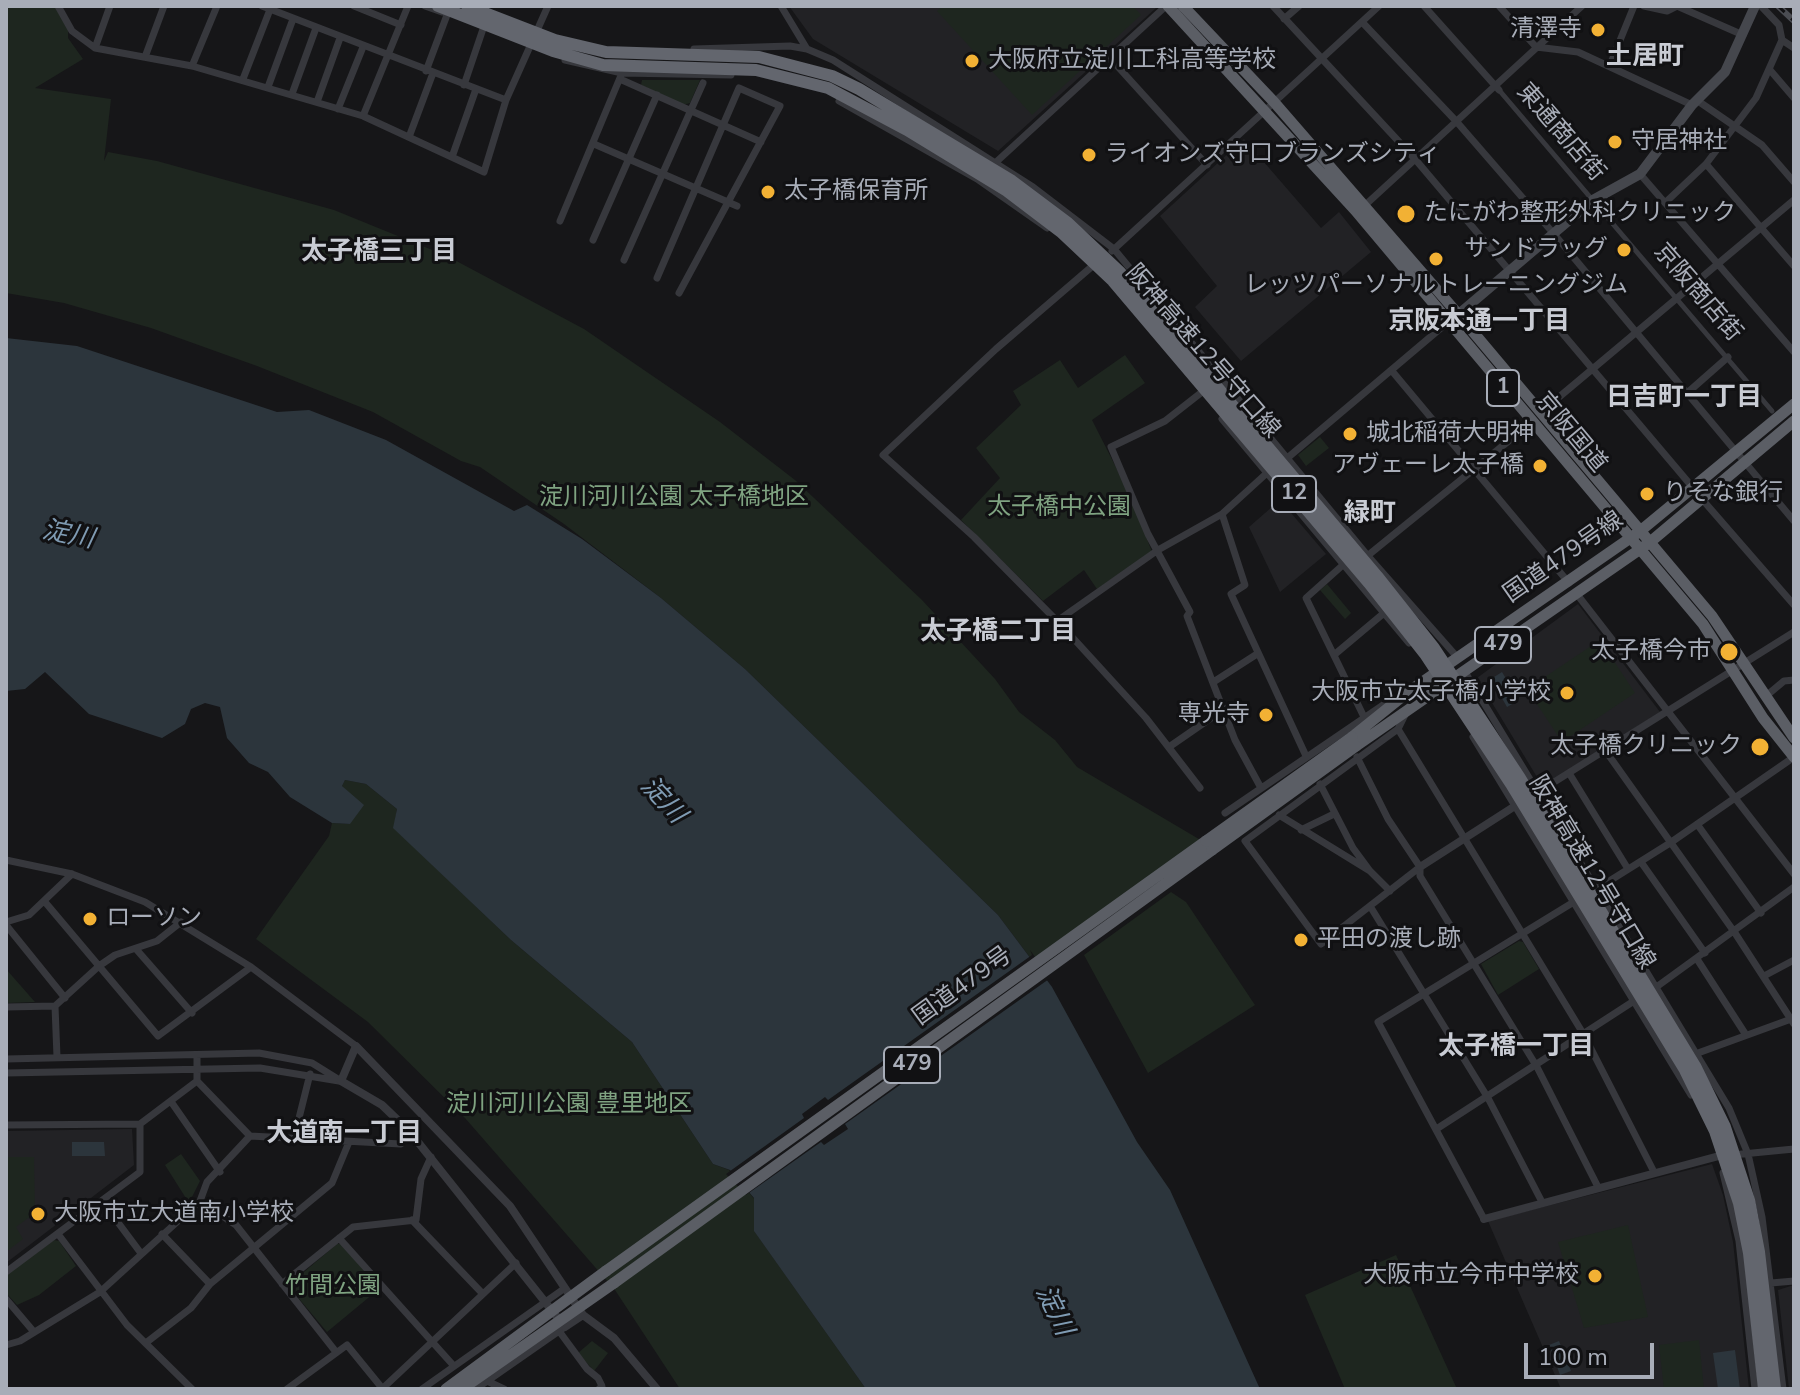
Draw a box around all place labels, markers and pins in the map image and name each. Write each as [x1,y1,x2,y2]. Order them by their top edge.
place label: 清澤寺 [1510,16,1582,44]
marker: 清澤寺 [1589,21,1607,39]
place label: 大阪府立淀川工科高等学校 [988,47,1276,75]
marker: 大阪府立淀川工科高等学校 [963,52,981,70]
place label: 守居神社 [1631,128,1727,156]
marker: 守居神社 [1606,133,1624,151]
place label: ライオンズ守口ブランズシティ [1105,141,1441,169]
marker: ライオンズ守口ブランズシティ [1080,146,1098,164]
place label: 太子橋保育所 [784,178,928,206]
marker: 太子橋保育所 [759,183,777,201]
place label: たにがわ整形外科クリニック [1424,200,1736,228]
marker: たにがわ整形外科クリニック [1395,203,1417,225]
place label: サンドラッグ [1464,236,1608,264]
marker: サンドラッグ [1615,241,1633,259]
marker: レッツパーソナルトレーニングジム [1427,250,1445,268]
place label: レッツパーソナルトレーニングジム [1244,272,1628,300]
place label: 城北稲荷大明神 [1366,420,1534,448]
marker: 城北稲荷大明神 [1341,425,1359,443]
place label: アヴェーレ太子橋 [1332,452,1524,480]
marker: アヴェーレ太子橋 [1531,457,1549,475]
place label: りそな銀行 [1663,480,1783,508]
marker: りそな銀行 [1638,485,1656,503]
place label: 太子橋今市 [1591,638,1711,666]
marker: 太子橋今市 [1718,641,1740,663]
place label: 大阪市立太子橋小学校 [1311,679,1551,707]
marker: 大阪市立太子橋小学校 [1558,684,1576,702]
place label: 専光寺 [1178,701,1250,729]
marker: 専光寺 [1257,706,1275,724]
place label: 太子橋クリニック [1550,733,1742,761]
marker: 太子橋クリニック [1749,736,1771,758]
place label: ローソン [106,905,202,933]
marker: ローソン [81,910,99,928]
place label: 平田の渡し跡 [1317,926,1461,954]
marker: 平田の渡し跡 [1292,931,1310,949]
place label: 大阪市立大道南小学校 [54,1200,294,1228]
marker: 大阪市立大道南小学校 [29,1205,47,1223]
place label: 大阪市立今市中学校 [1363,1262,1579,1290]
marker: 大阪市立今市中学校 [1586,1267,1604,1285]

